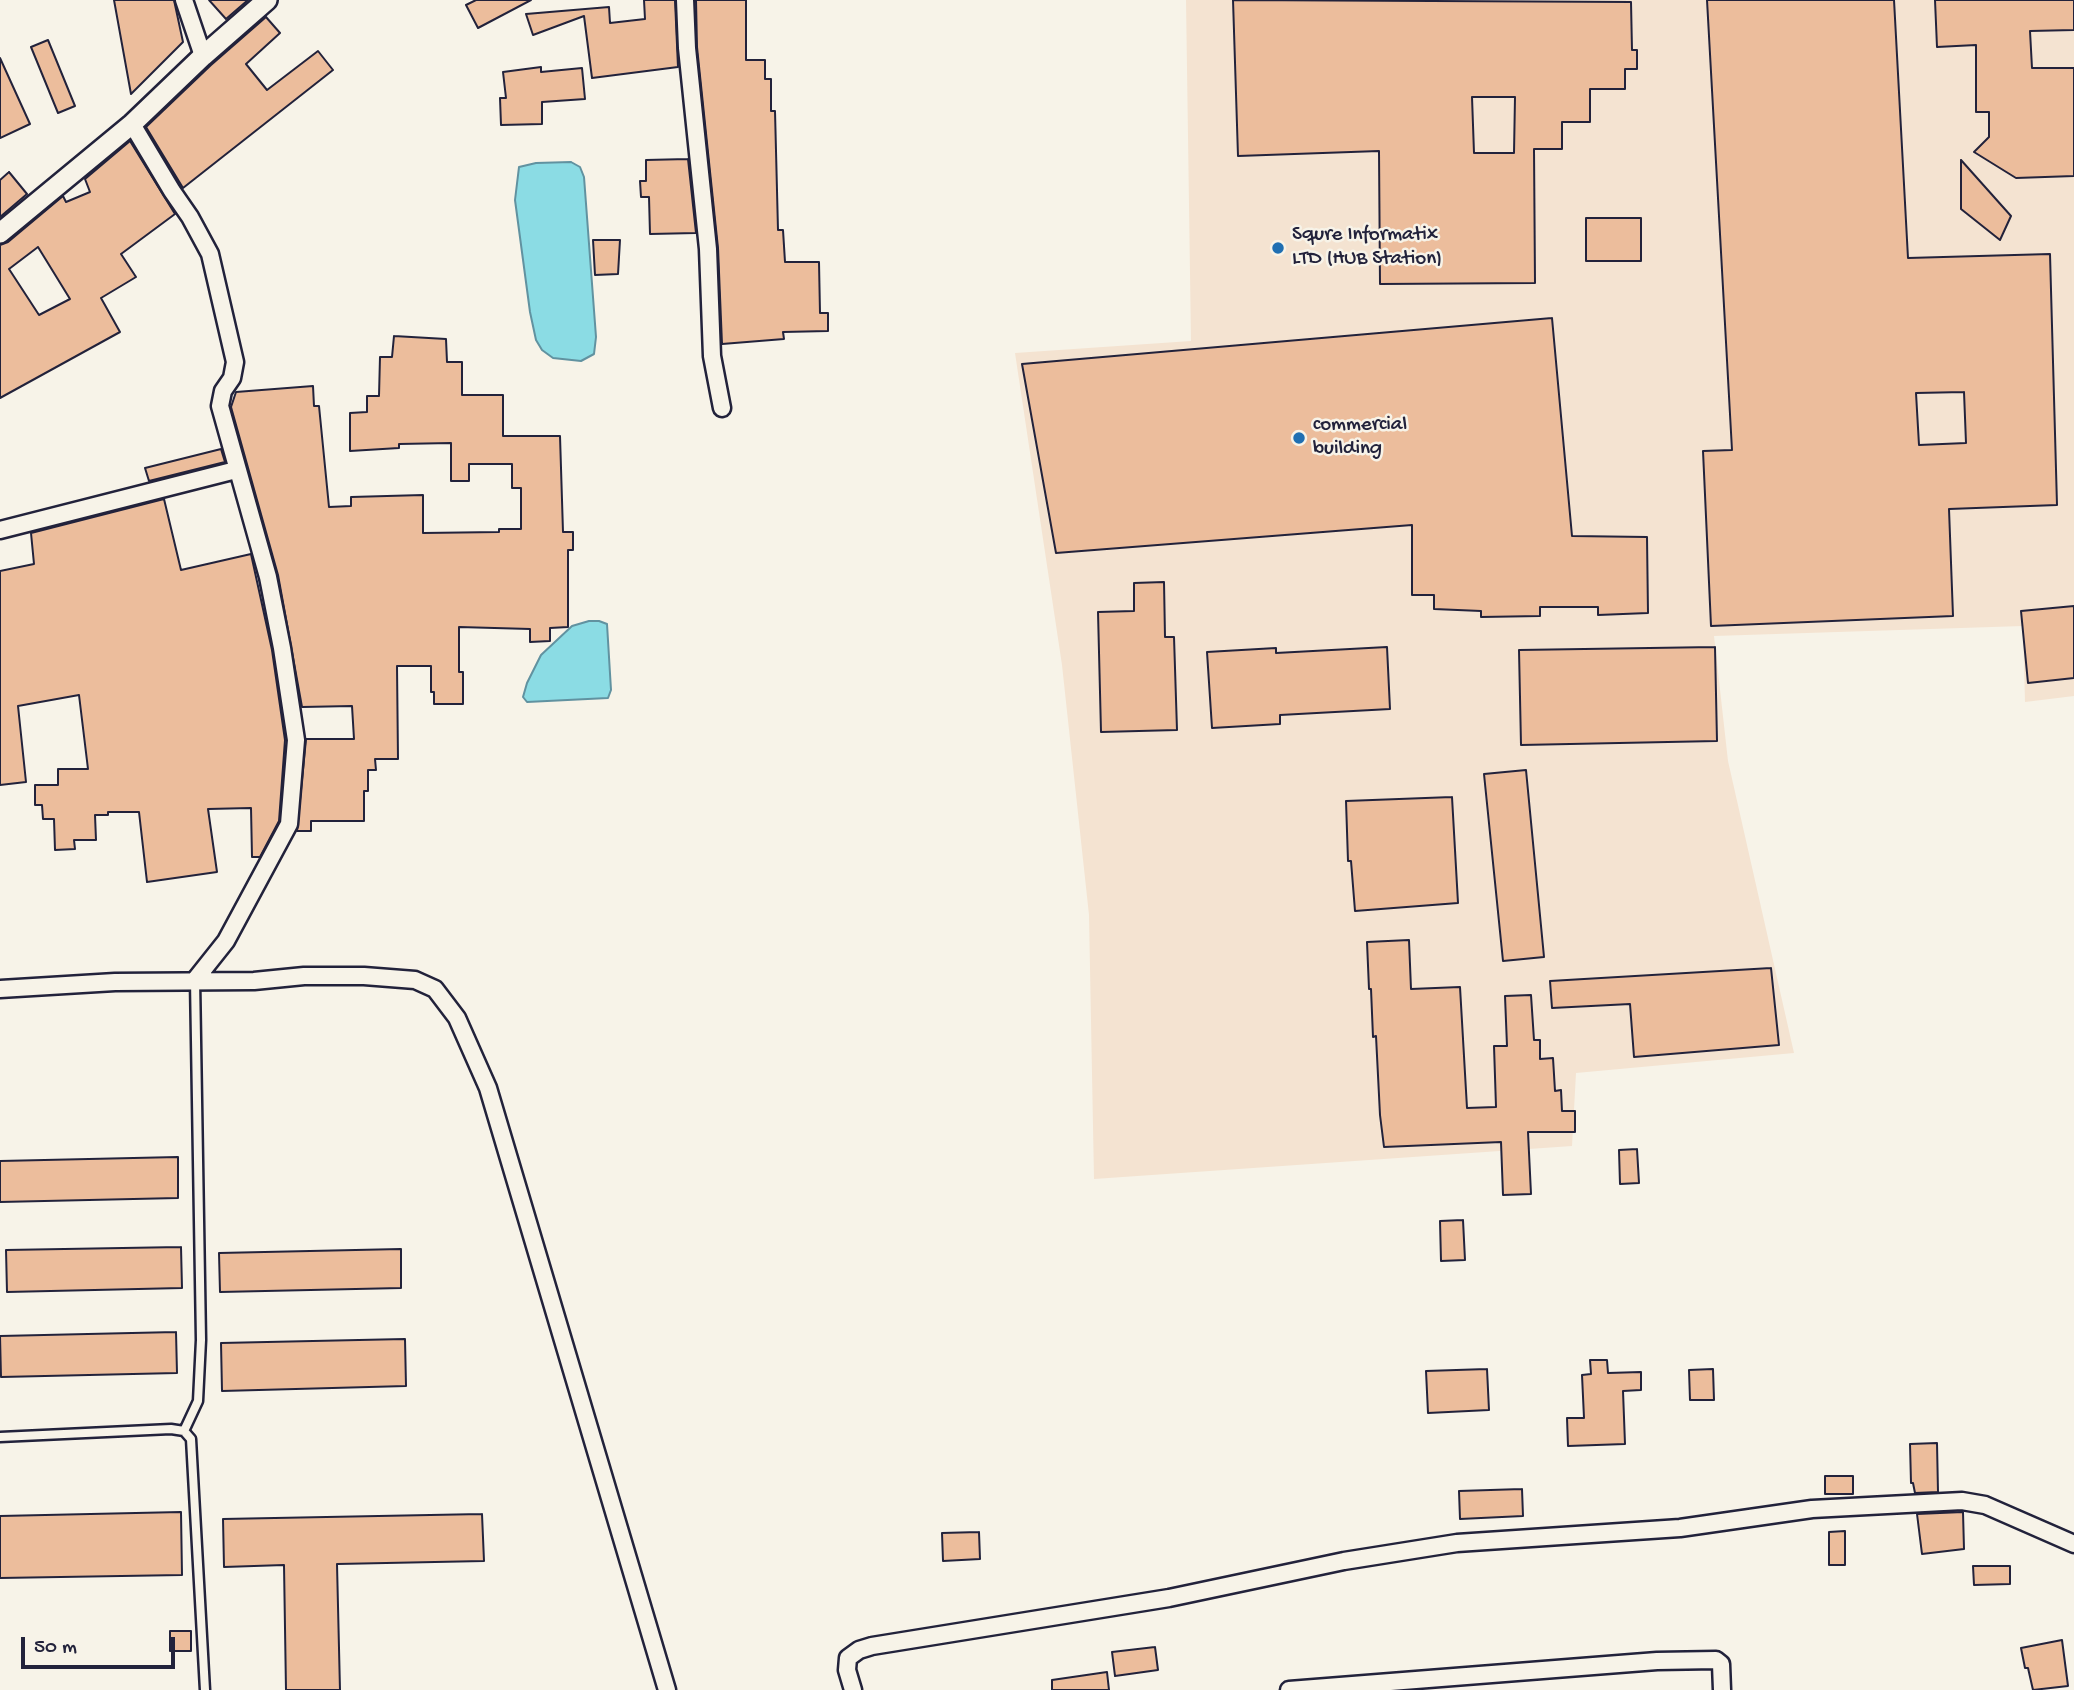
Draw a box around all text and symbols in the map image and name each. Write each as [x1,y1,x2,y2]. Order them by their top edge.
place label: Squre Informatix LTD (HUB Station) [1292,223,1442,273]
marker: Squre Informatix LTD (HUB Station) [1270,240,1286,256]
place label: commercial building [1313,413,1407,463]
marker: commercial building [1291,430,1307,446]
scale bar [24,1624,178,1668]
text: 50 m [34,1636,77,1661]

